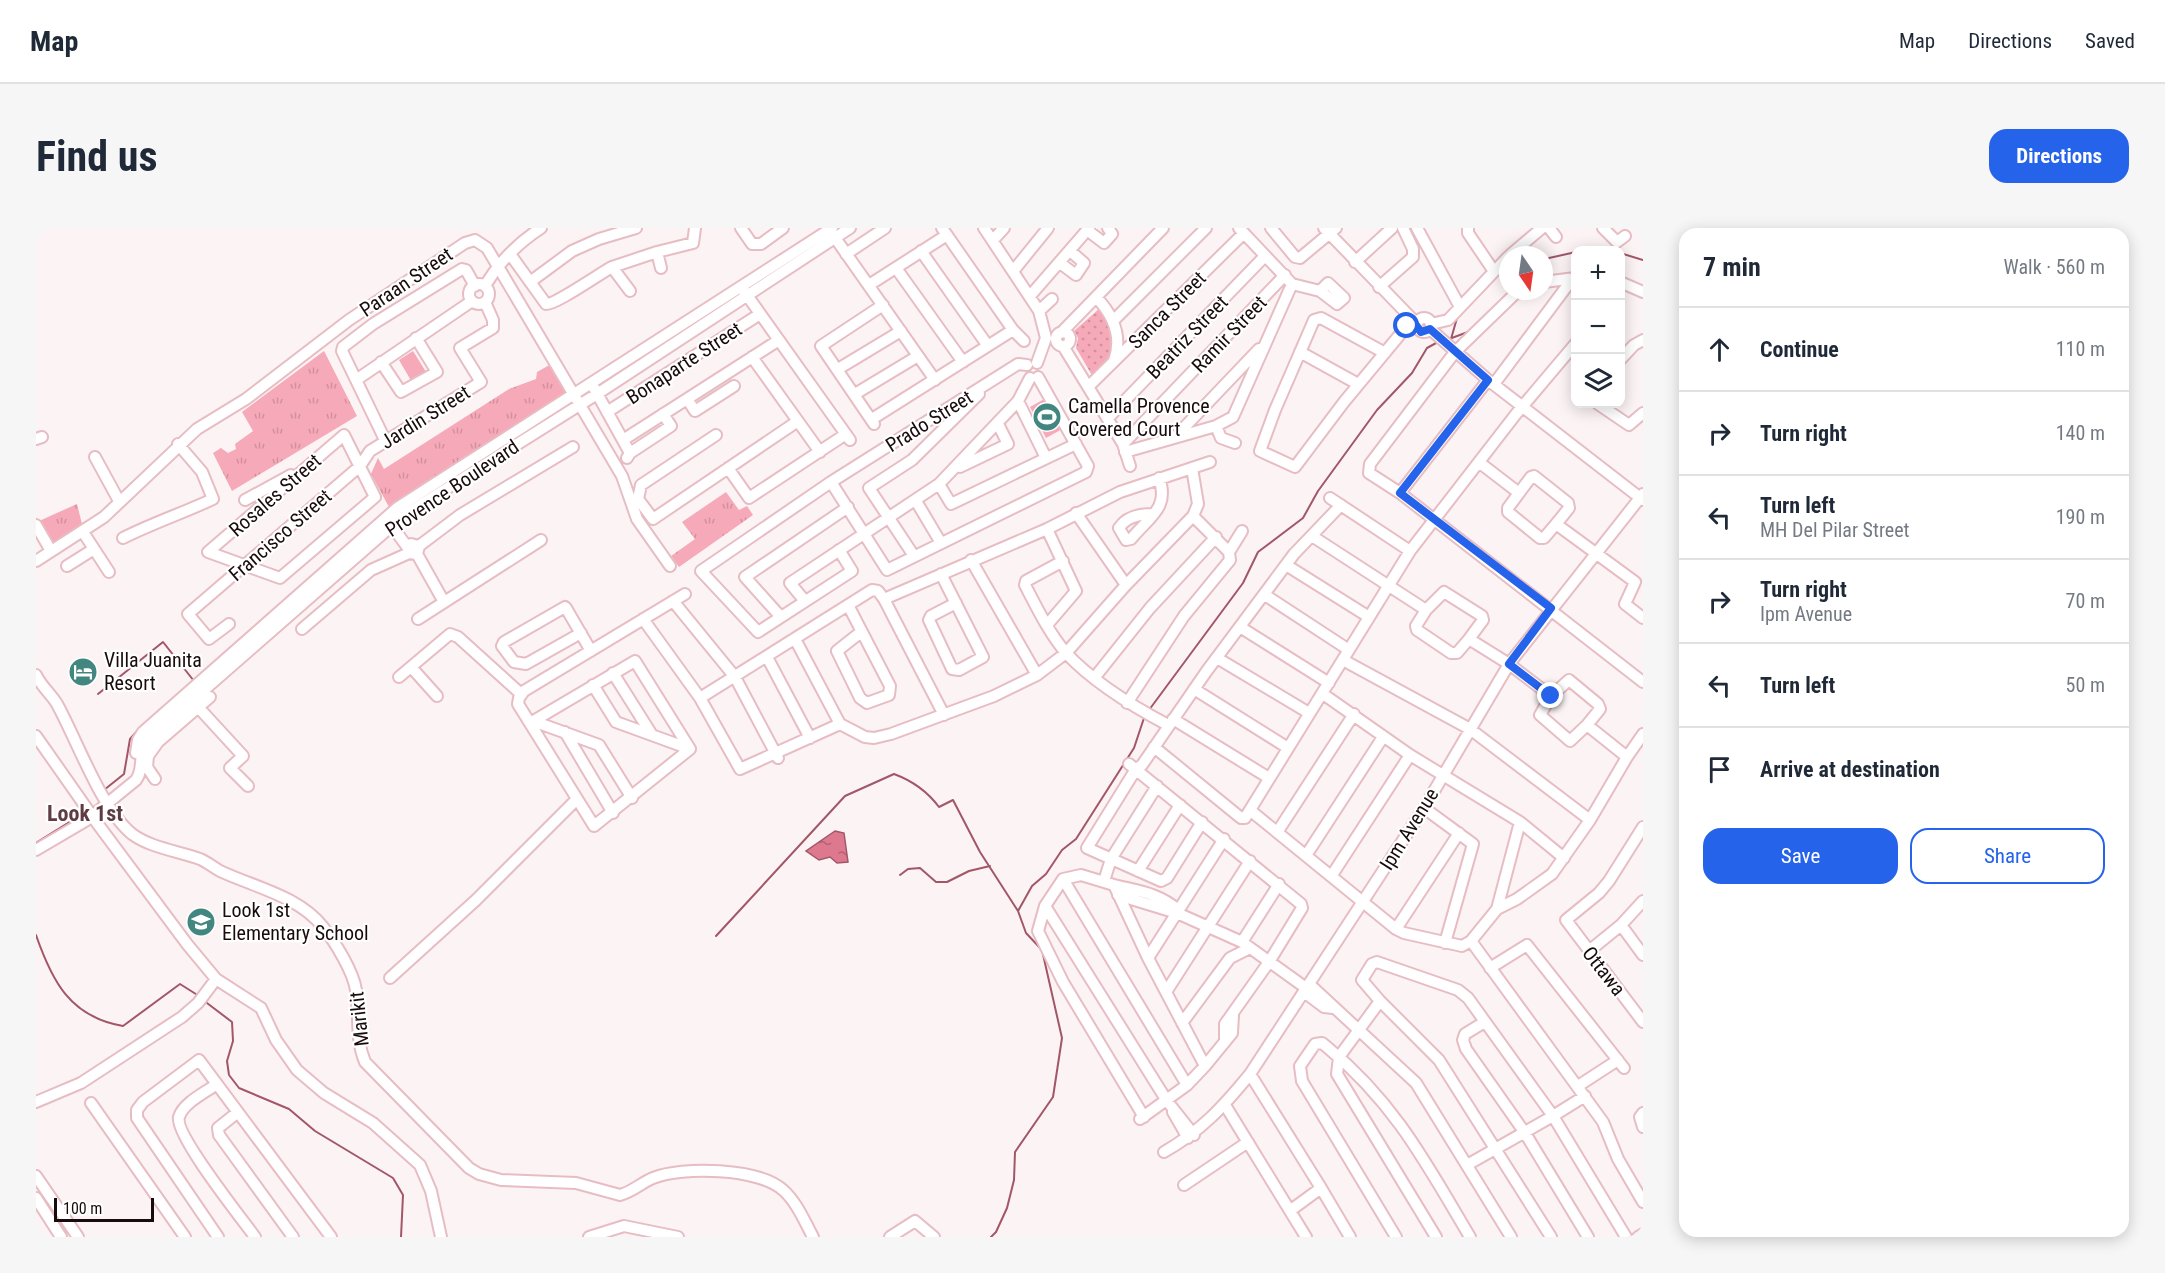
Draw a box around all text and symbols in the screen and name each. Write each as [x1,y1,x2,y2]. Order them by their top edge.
text: Map [30,25,78,58]
text: Map [1899,29,1935,53]
text: Directions [1968,29,2052,53]
text: Saved [2085,29,2135,53]
button: Directions [1989,129,2129,183]
text: Find us [36,132,157,181]
street label: Paraan Street [355,242,457,322]
north arrow [1499,246,1553,300]
map controls [1571,246,1625,408]
button: + [1571,246,1625,300]
text: 7 min [1703,252,1761,282]
text: Walk · 560 m [2004,255,2105,279]
street label: Sanca Street [1123,266,1211,354]
street label: Beatriz Street [1141,290,1233,384]
street label: Ramir Street [1187,291,1272,377]
button: − [1571,300,1625,354]
route start [1393,312,1419,338]
street label: Bonaparte Street [622,317,746,409]
icon: ahead [1703,333,1736,366]
text: Continue [1760,337,1839,362]
text: 110 m [2056,337,2105,361]
button: layers [1571,354,1625,408]
street label: Jardin Street [376,380,474,454]
street label: Prado Street [881,385,977,457]
place label: Camella Provence Covered Court [1068,394,1210,441]
sports icon: Camella Provence Covered Court [1031,401,1063,433]
icon: right [1703,417,1736,450]
text: Turn right [1760,421,1847,446]
text: 140 m [2056,421,2105,445]
street label: Provence Boulevard [381,434,523,542]
street label: Rosales Street [224,449,326,541]
street label: Francisco Street [224,484,336,586]
text: Turn left [1760,493,1835,518]
icon: left [1703,501,1736,534]
text: 190 m [2056,505,2105,529]
text: MH Del Pilar Street [1760,518,1909,542]
text: Turn right [1760,577,1847,602]
icon: right [1703,585,1736,618]
text: 70 m [2066,589,2105,613]
text: Ipm Avenue [1760,602,1852,626]
place label: Villa Juanita Resort [104,648,202,695]
hotel icon: Villa Juanita Resort [67,656,99,688]
icon: left [1703,669,1736,702]
text: Turn left [1760,673,1835,698]
text: 50 m [2066,673,2105,697]
route end [1537,682,1563,708]
icon: arrive [1703,753,1736,786]
text: Arrive at destination [1760,757,1940,782]
street label: Ipm Avenue [1374,784,1444,874]
district label: Look 1st [47,801,123,826]
button: Save [1703,828,1898,884]
button: Share [1910,828,2105,884]
place label: Look 1st Elementary School [222,898,369,945]
school or university icon: Look 1st Elementary School [185,906,217,938]
street label: Ottawa [1577,942,1631,1000]
street label: Marikit [344,990,374,1048]
scale bar [54,1195,154,1222]
text: 100 m [63,1199,102,1218]

